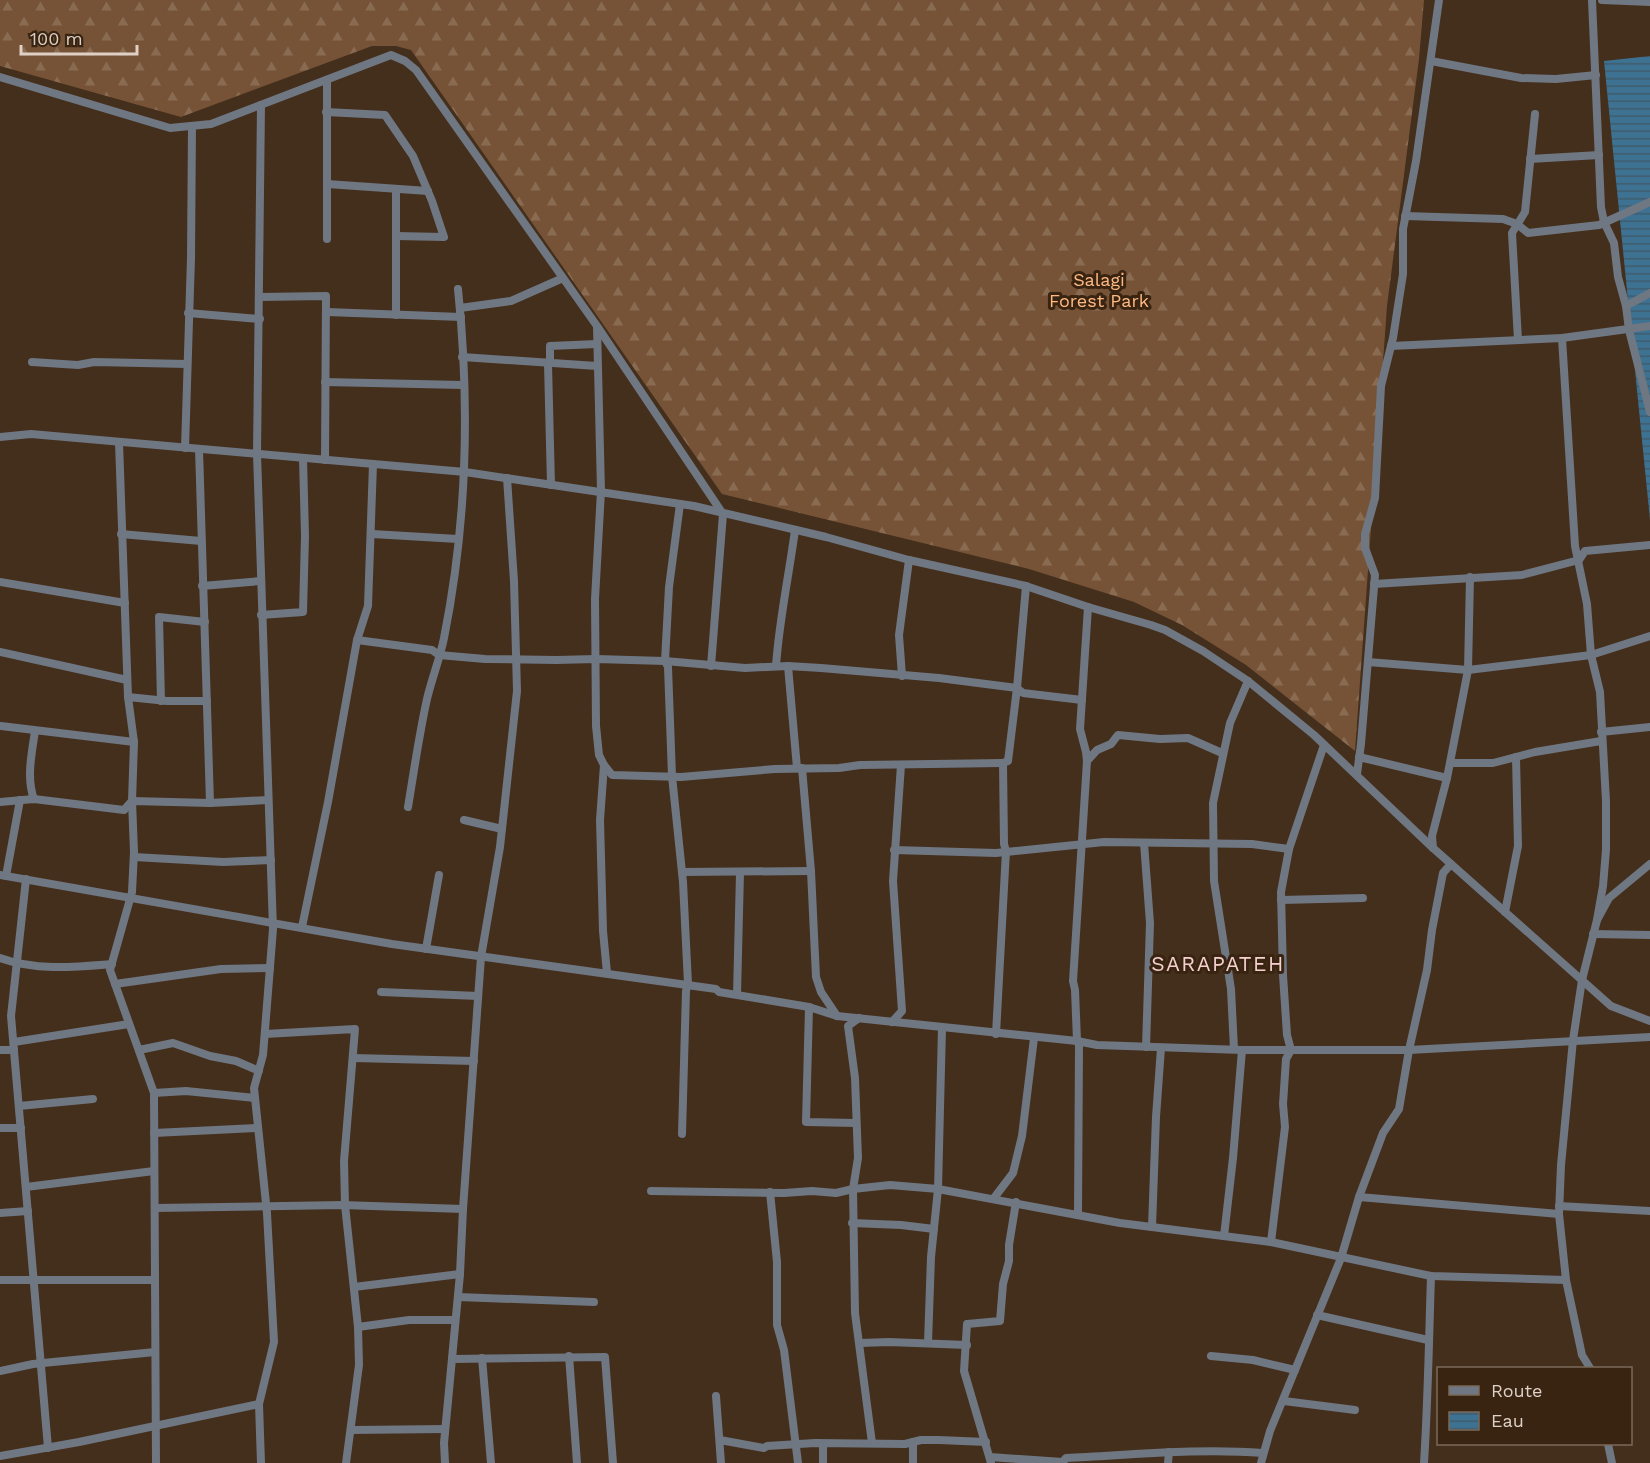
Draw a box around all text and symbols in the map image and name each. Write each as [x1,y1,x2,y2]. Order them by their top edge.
scale bar [21,18,136,56]
text: 100 m [30,28,83,49]
park label: Salagi Forest Park [1049,269,1149,311]
district label: SARAPATEH [1151,951,1285,976]
legend [1437,1367,1632,1445]
text: Route [1491,1380,1543,1401]
text: Eau [1491,1410,1524,1431]

